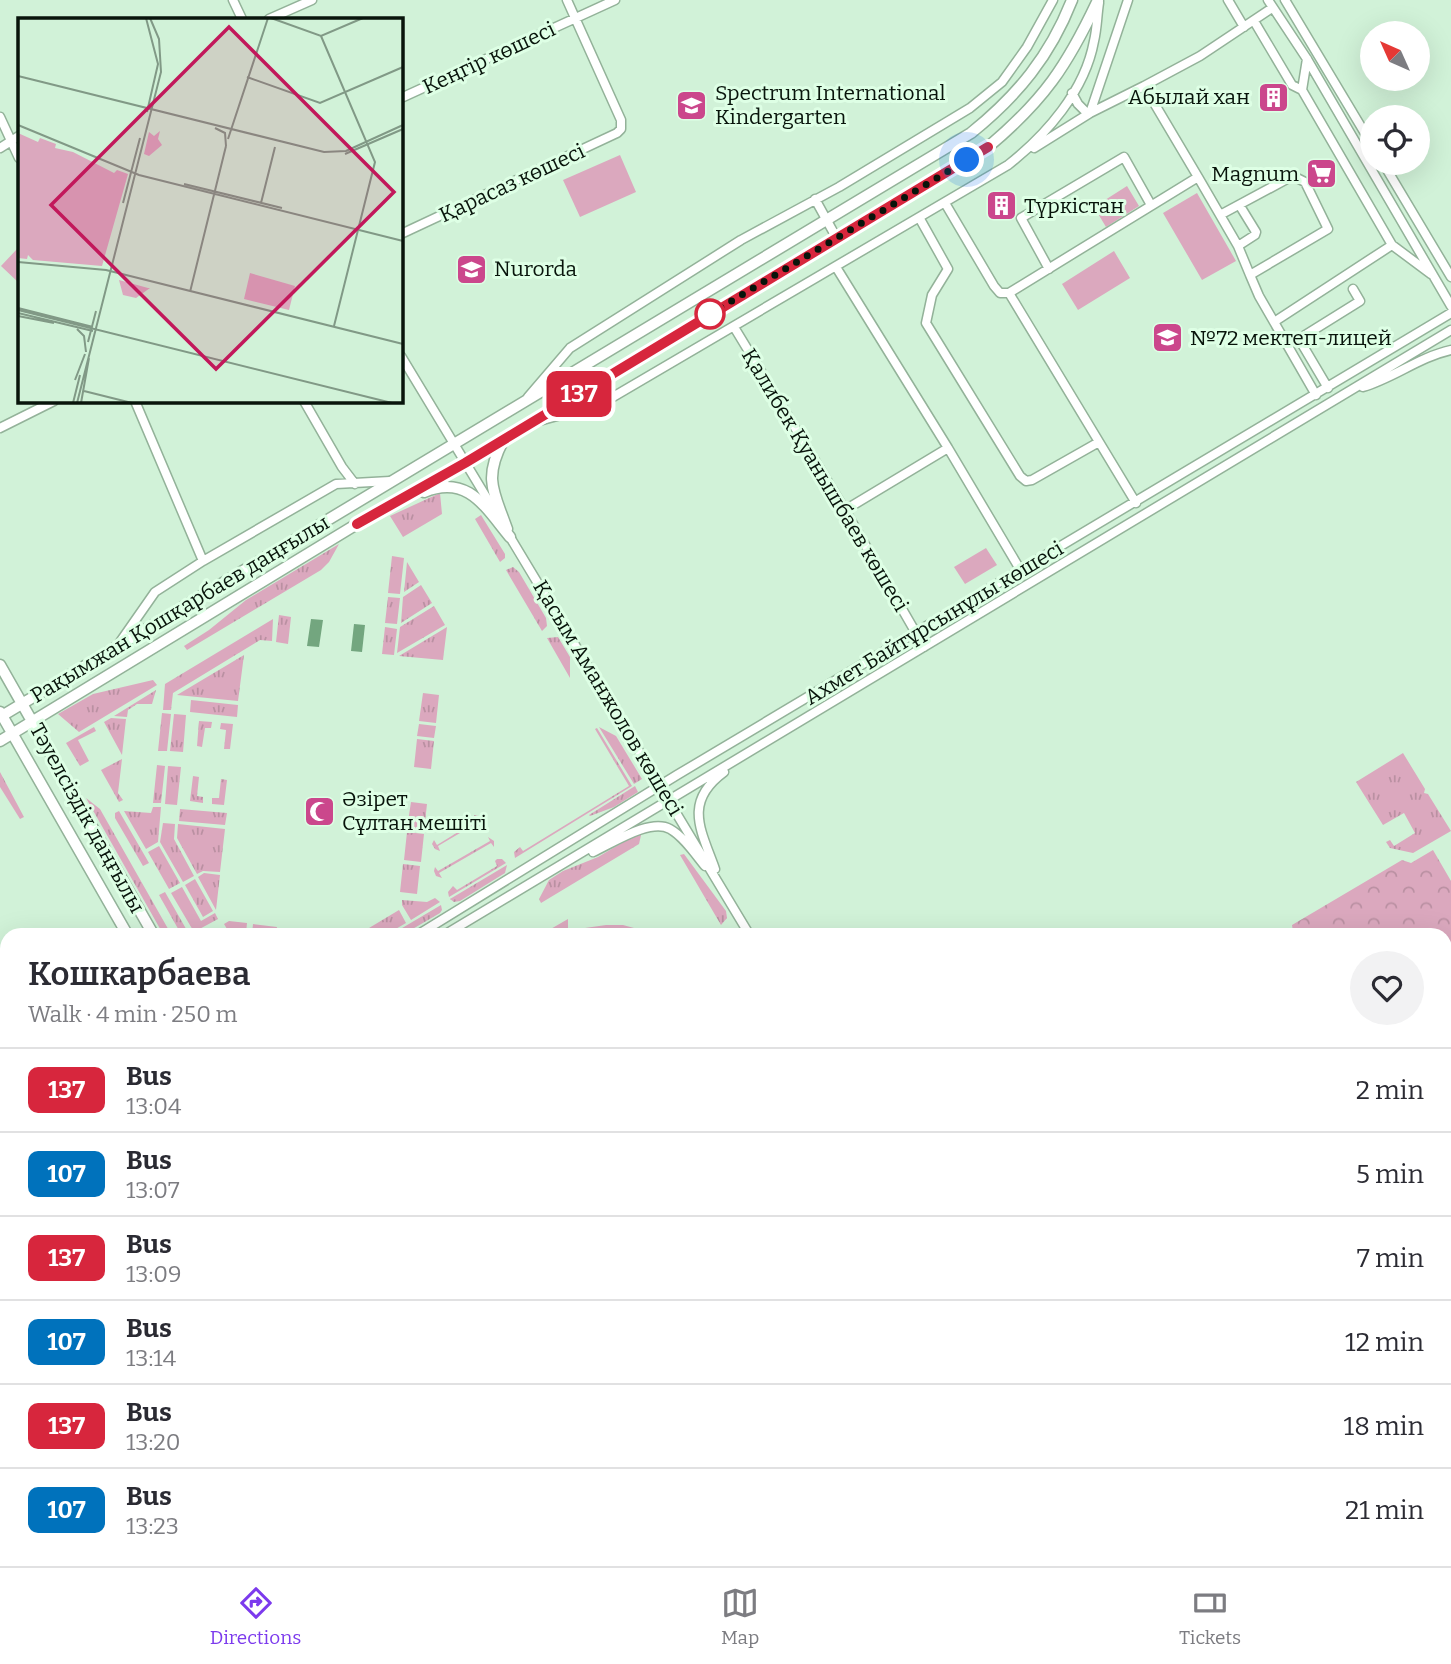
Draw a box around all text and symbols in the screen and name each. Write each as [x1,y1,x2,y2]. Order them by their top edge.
street label: Кеңгір көшесі [419,16,559,100]
inset map [18,18,402,402]
north arrow [1360,21,1430,91]
map controls [1360,21,1430,175]
place label: Spectrum International Kindergarten [715,80,946,130]
building icon: Абылай хан [1256,80,1290,114]
place label: Абылай хан [1128,84,1250,110]
school or university icon: Spectrum International Kindergarten [675,88,709,122]
button: locate [1360,105,1430,175]
street label: Қарасаз көшесі [435,138,589,228]
your location [949,142,984,177]
supermarket icon: Magnum [1305,157,1339,191]
place label: Magnum [1211,161,1299,187]
building icon: Түркістан [984,189,1018,223]
place label: Түркістан [1024,193,1124,219]
school or university icon: Nurorda [454,252,488,286]
place label: Nurorda [494,256,577,282]
unlabelled marker [695,299,725,329]
school or university icon: №72 мектеп-лицей [1150,321,1184,355]
place label: №72 мектеп-лицей [1190,325,1392,351]
street label: Қалибек Қуанышбаев көшесі [736,344,914,616]
line badge: 137 [539,371,619,417]
text: 137 [560,380,598,408]
street label: Рақымжан Қошқарбаев даңғылы [26,509,334,709]
street label: Ахмет Байтұрсынұлы көшесі [800,535,1068,711]
street label: Қасым Аманжолов көшесі [527,576,689,820]
street label: Тәуелсіздік даңғылы [24,719,150,917]
place label: Әзірет Сұлтан мешіті [342,786,487,836]
mosque icon: Әзірет Сұлтан мешіті [302,794,336,828]
button: heart [1350,951,1424,1025]
text: Кошкарбаева [28,954,250,994]
text: Walk · 4 min · 250 m [28,1000,237,1028]
text: Bus [126,1061,172,1092]
text: 2 min [1356,1075,1424,1106]
text: 137 [48,1076,85,1104]
text: 13:04 [126,1092,181,1120]
text: Bus [126,1145,172,1176]
text: 5 min [1356,1159,1424,1190]
text: 107 [47,1160,86,1188]
text: 13:07 [126,1176,180,1204]
text: Bus [126,1229,172,1260]
text: 7 min [1357,1243,1424,1274]
text: 137 [48,1244,85,1272]
text: 13:09 [126,1260,182,1288]
text: Bus [126,1313,172,1344]
text: 12 min [1345,1327,1424,1358]
text: 107 [47,1328,86,1356]
text: 13:14 [126,1344,176,1372]
text: Bus [126,1397,172,1428]
text: 18 min [1344,1411,1424,1442]
text: 137 [48,1412,85,1440]
text: 13:20 [126,1428,181,1456]
text: Bus [126,1481,172,1512]
text: 21 min [1345,1495,1424,1526]
text: 107 [47,1496,86,1524]
text: 13:23 [126,1512,179,1540]
tab: Directions [210,1584,301,1649]
tab: Map [721,1584,759,1649]
tab: Tickets [1179,1584,1241,1649]

